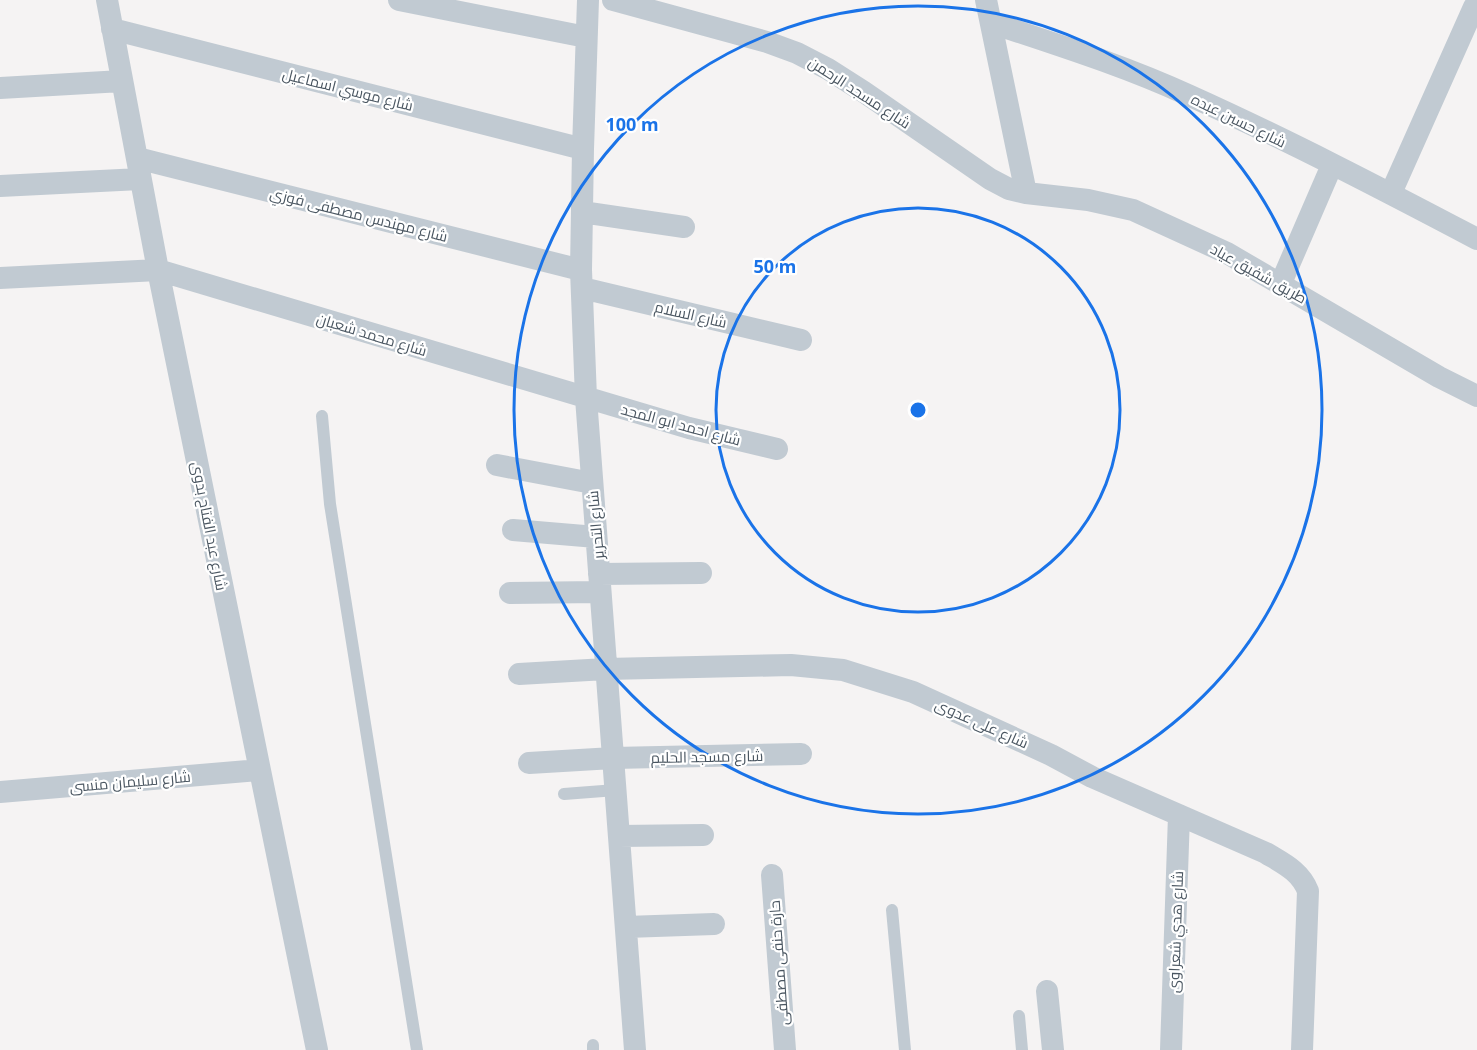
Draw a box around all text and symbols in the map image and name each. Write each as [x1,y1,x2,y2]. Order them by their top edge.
street label: شارع مسجد الرحمن [804,51,915,134]
street label: شارع موسي اسماعيل [280,63,415,118]
street label: شارع حسين عبده [1187,88,1290,153]
text: 100 m [605,112,659,136]
street label: شارع مهندس مصطفى فوزي [267,182,450,249]
street label: طريق شفيق عياد [1207,238,1311,309]
text: 50 m [754,254,796,278]
street label: شارع السلام [653,296,729,334]
street label: شارع محمد شعبان [314,308,430,362]
street label: شارع احمد ابو المجد [618,398,743,452]
centre of rings [908,400,928,420]
street label: شارع عبد الفتاح بدوى [186,460,232,593]
street label: شارع التحرير [582,490,610,561]
street label: شارع على عدوى [931,694,1032,754]
street label: شارع مسجد الحليم [651,745,763,769]
street label: شارع سليمان منسى [69,766,192,798]
street label: شارع هدي شعراوى [1163,871,1190,994]
street label: حارة حنفى مصطفى [764,900,793,1026]

